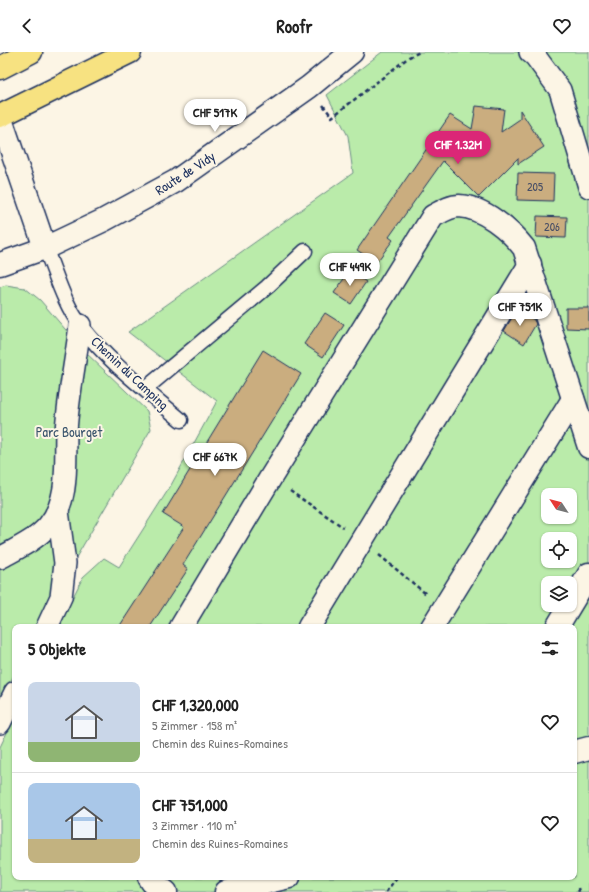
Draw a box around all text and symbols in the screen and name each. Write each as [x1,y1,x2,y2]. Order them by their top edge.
text: Roofr [276,14,313,39]
icon: back [16,15,38,37]
icon: heart [551,15,573,37]
pin: CHF 517K [174,99,256,133]
text: CHF 517K [193,103,237,121]
pin: CHF 1.32M [412,131,504,165]
text: CHF 1.32M [434,135,482,153]
street label: Route de Vidy [151,146,219,200]
house number: 205 [527,178,543,195]
house number: 206 [544,218,560,235]
pin: CHF 449K [309,253,391,287]
text: CHF 449K [329,257,371,275]
pin: CHF 751K [479,293,561,327]
text: CHF 751K [498,297,542,315]
street label: Chemin du Camping [87,332,173,414]
park label: Parc Bourget [36,422,102,442]
pin: CHF 667K [174,443,256,477]
text: CHF 667K [193,447,237,465]
north arrow [541,488,577,524]
map controls [541,488,577,612]
button: locate [541,532,577,568]
button: layers [541,576,577,612]
text: 5 Objekte [28,637,86,660]
icon: filters [539,637,561,659]
text: CHF 1,320,000 [152,693,239,716]
icon: home [60,698,108,746]
icon: heart [539,711,561,733]
text: 5 Zimmer · 158 m² [152,716,237,734]
text: Chemin des Ruines-Romaines [152,734,288,752]
text: CHF 751,000 [152,793,228,816]
icon: home [60,799,108,847]
icon: heart [539,812,561,834]
text: 3 Zimmer · 110 m² [152,816,237,834]
text: Chemin des Ruines-Romaines [152,834,288,852]

